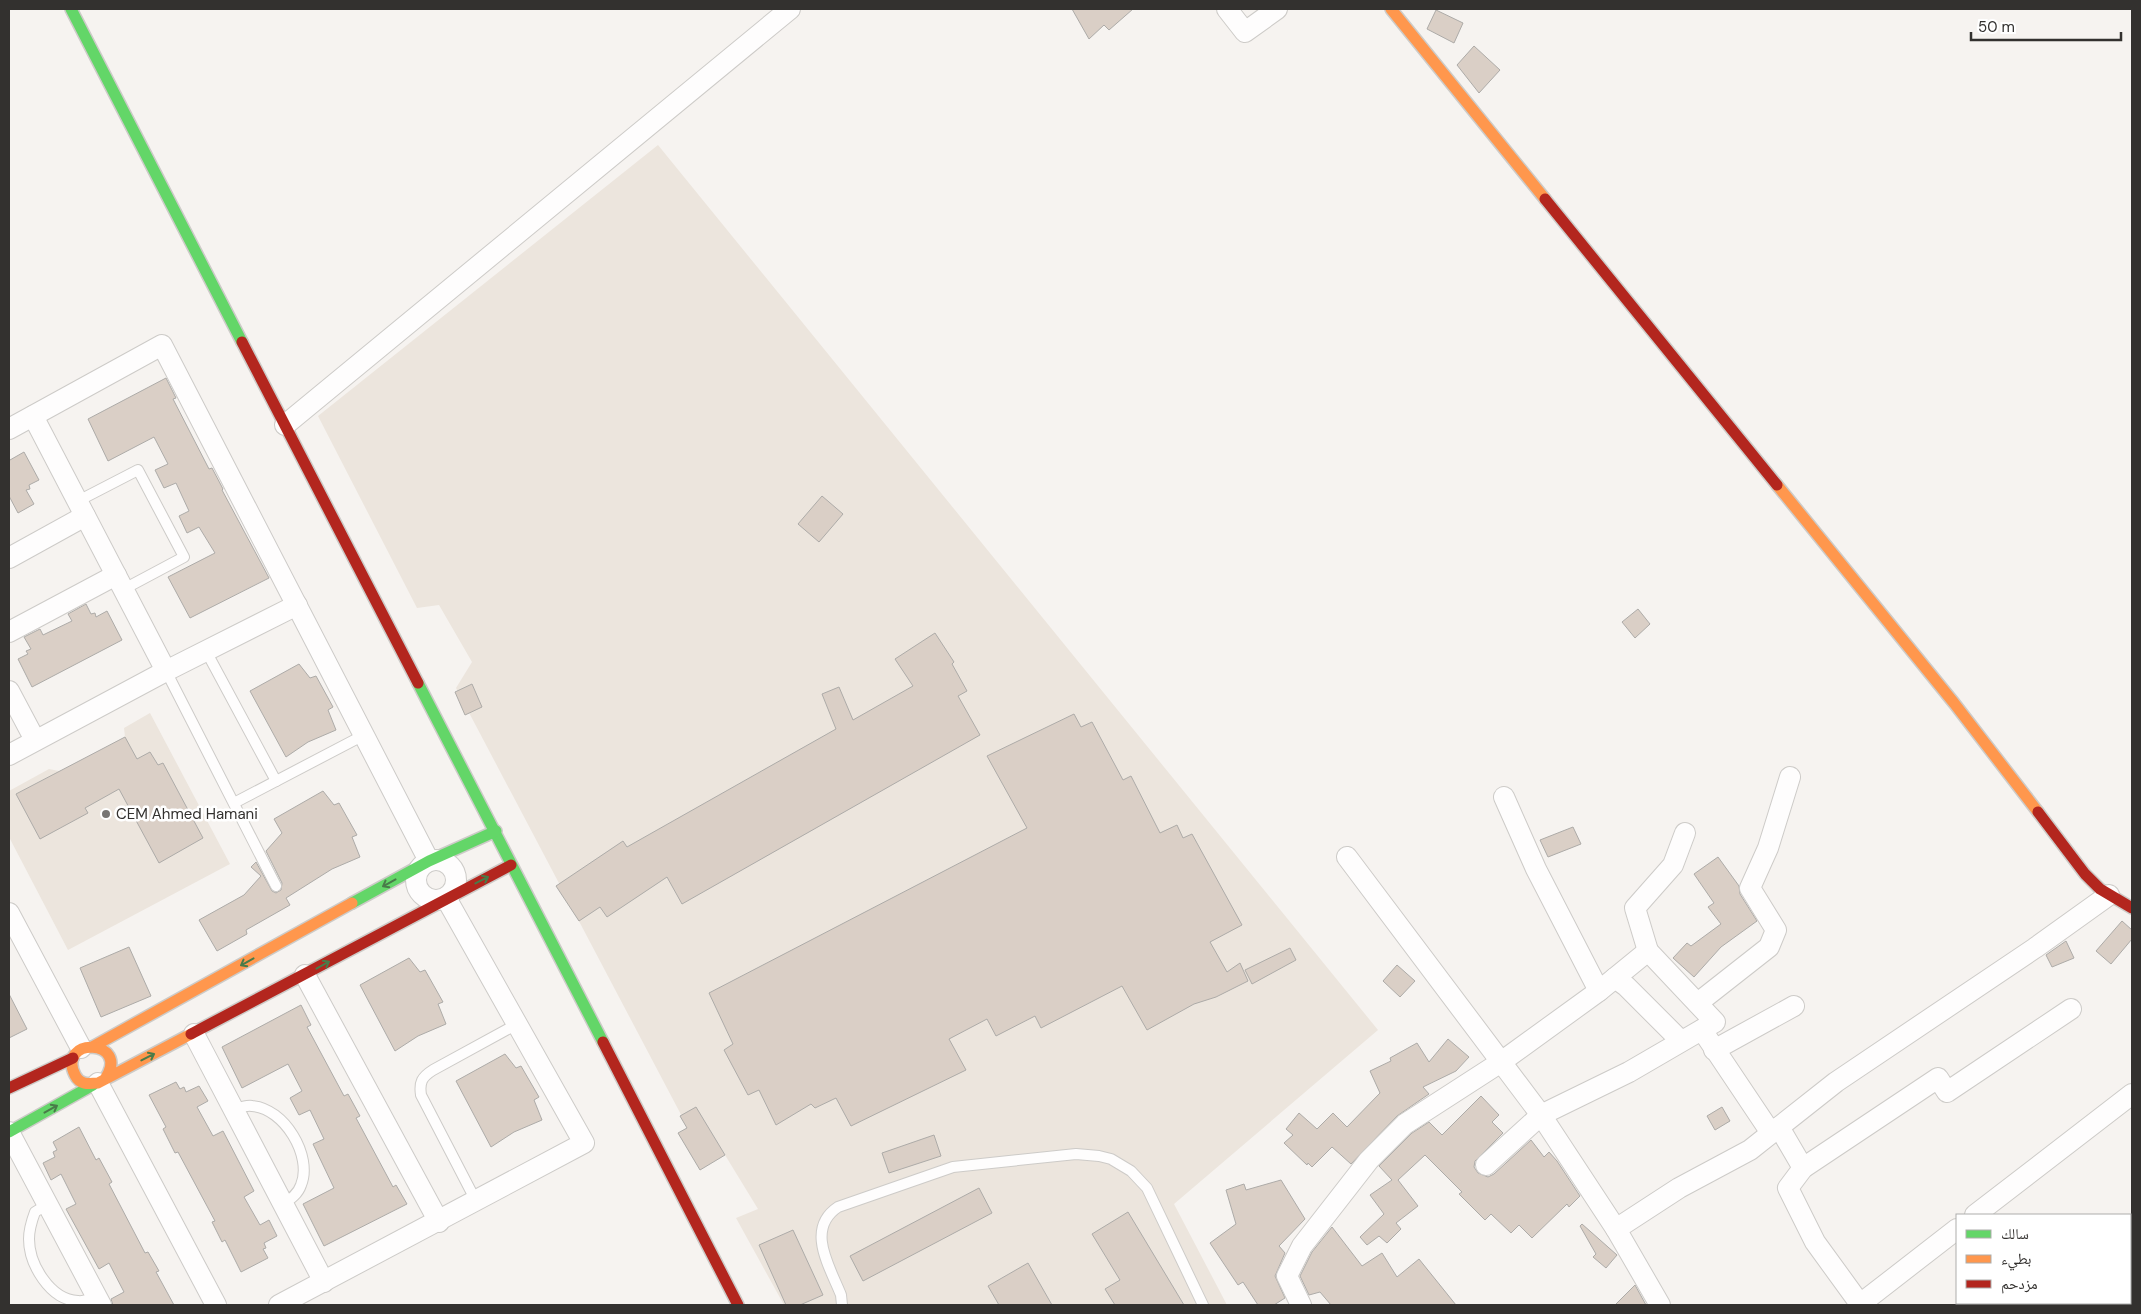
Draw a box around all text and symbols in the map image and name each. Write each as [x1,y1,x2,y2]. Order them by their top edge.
scale bar [1971,10,2121,42]
text: 50 m [1978,17,2015,37]
place label: CEM Ahmed Hamani [116,804,258,824]
marker: CEM Ahmed Hamani [100,808,112,820]
one-way arrow [474,875,489,885]
one-way arrow [382,879,397,888]
one-way arrow [240,957,254,967]
one-way arrow [315,960,330,969]
one-way arrow [141,1052,156,1062]
one-way arrow [43,1103,58,1113]
legend [1956,1214,2131,1304]
text: سالك [2001,1224,2029,1244]
text: بطيء [2001,1249,2031,1271]
text: مزدحم [2001,1274,2038,1294]

